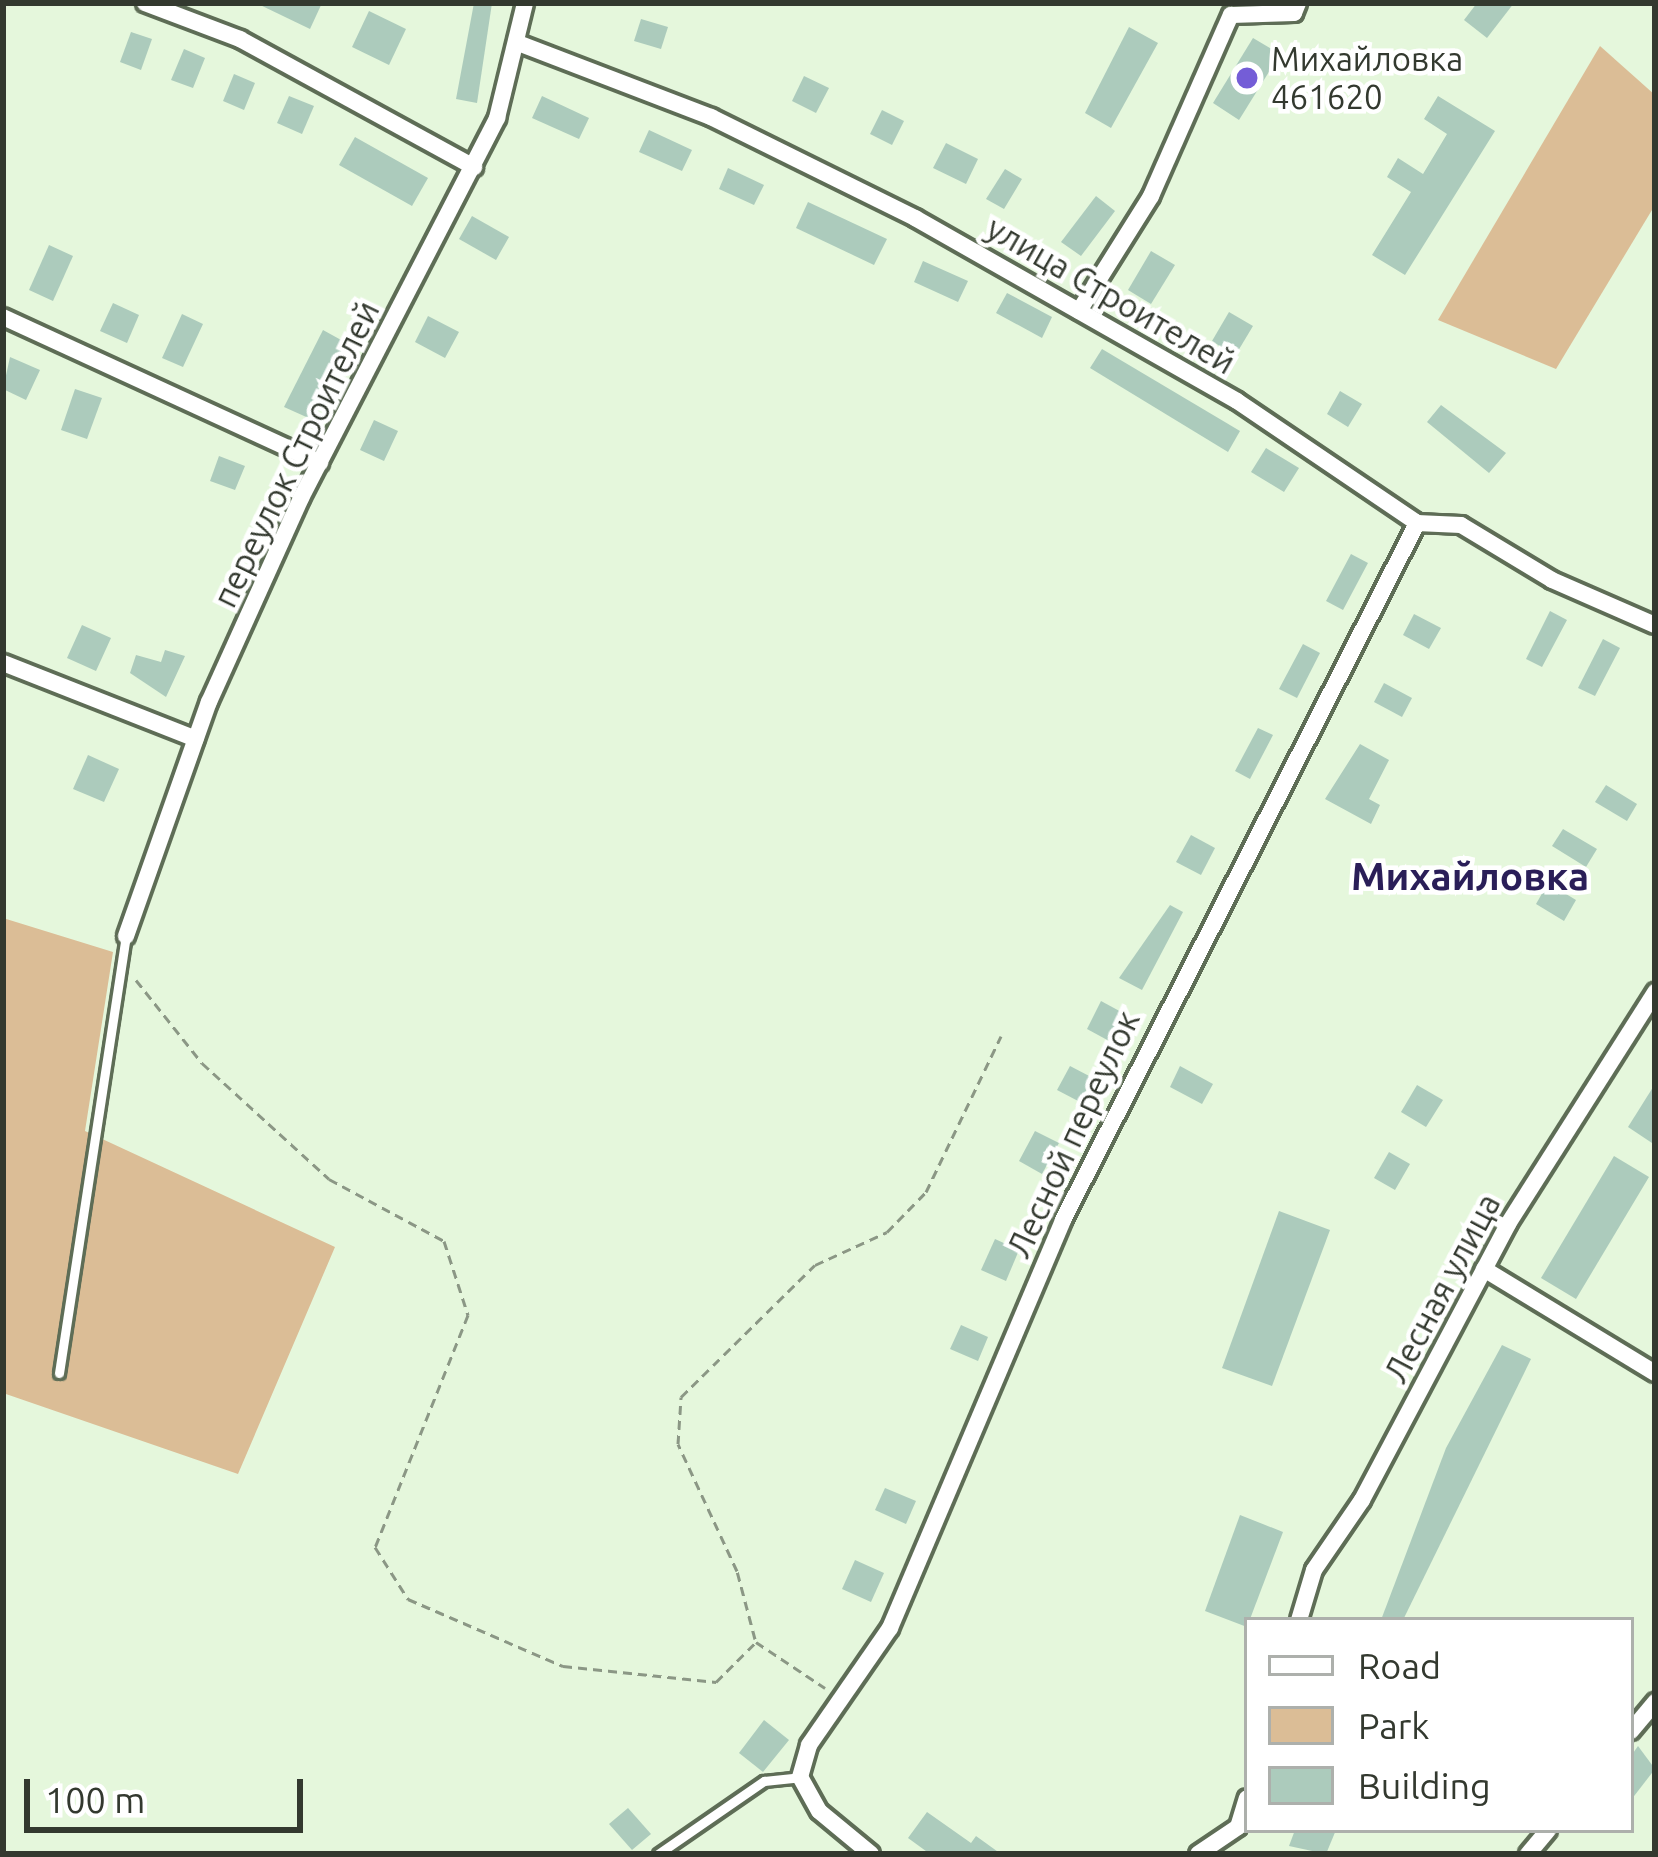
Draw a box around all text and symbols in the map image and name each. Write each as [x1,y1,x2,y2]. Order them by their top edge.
place label: Михайловка 461620 [1271,39,1463,117]
marker: Михайловка 461620 [1234,65,1260,91]
street label: улица Строителей [980,208,1242,382]
street label: переулок Строителей [205,295,387,613]
district label: Михайловка [1351,853,1589,899]
street label: Лесной переулок [998,1004,1148,1264]
street label: Лесная улица [1376,1187,1508,1389]
legend [1244,1617,1634,1833]
text: Road [1358,1645,1441,1686]
text: Park [1358,1705,1430,1746]
scale bar [30,1755,309,1829]
text: Building [1358,1765,1491,1806]
text: 100 m [45,1779,145,1820]

